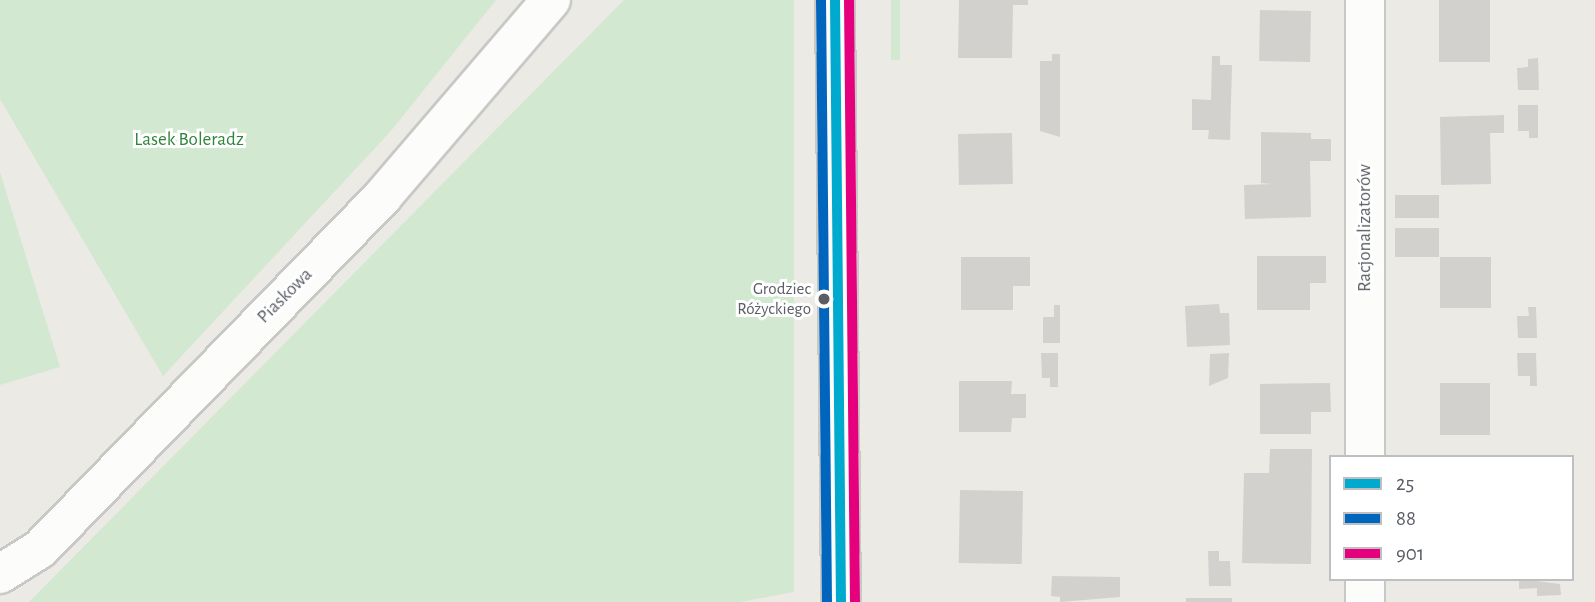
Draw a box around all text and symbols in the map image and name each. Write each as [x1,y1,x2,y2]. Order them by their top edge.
park label: Lasek Boleradz [134,129,244,151]
street label: Racjonalizatorów [1354,164,1376,292]
street label: Piaskowa [253,264,317,328]
place label: Grodziec Różyckiego [737,279,811,319]
marker: Grodziec Różyckiego [817,292,831,306]
legend [1329,455,1574,581]
text: 25 [1396,473,1414,494]
text: 88 [1396,508,1416,529]
text: 901 [1396,543,1424,564]

